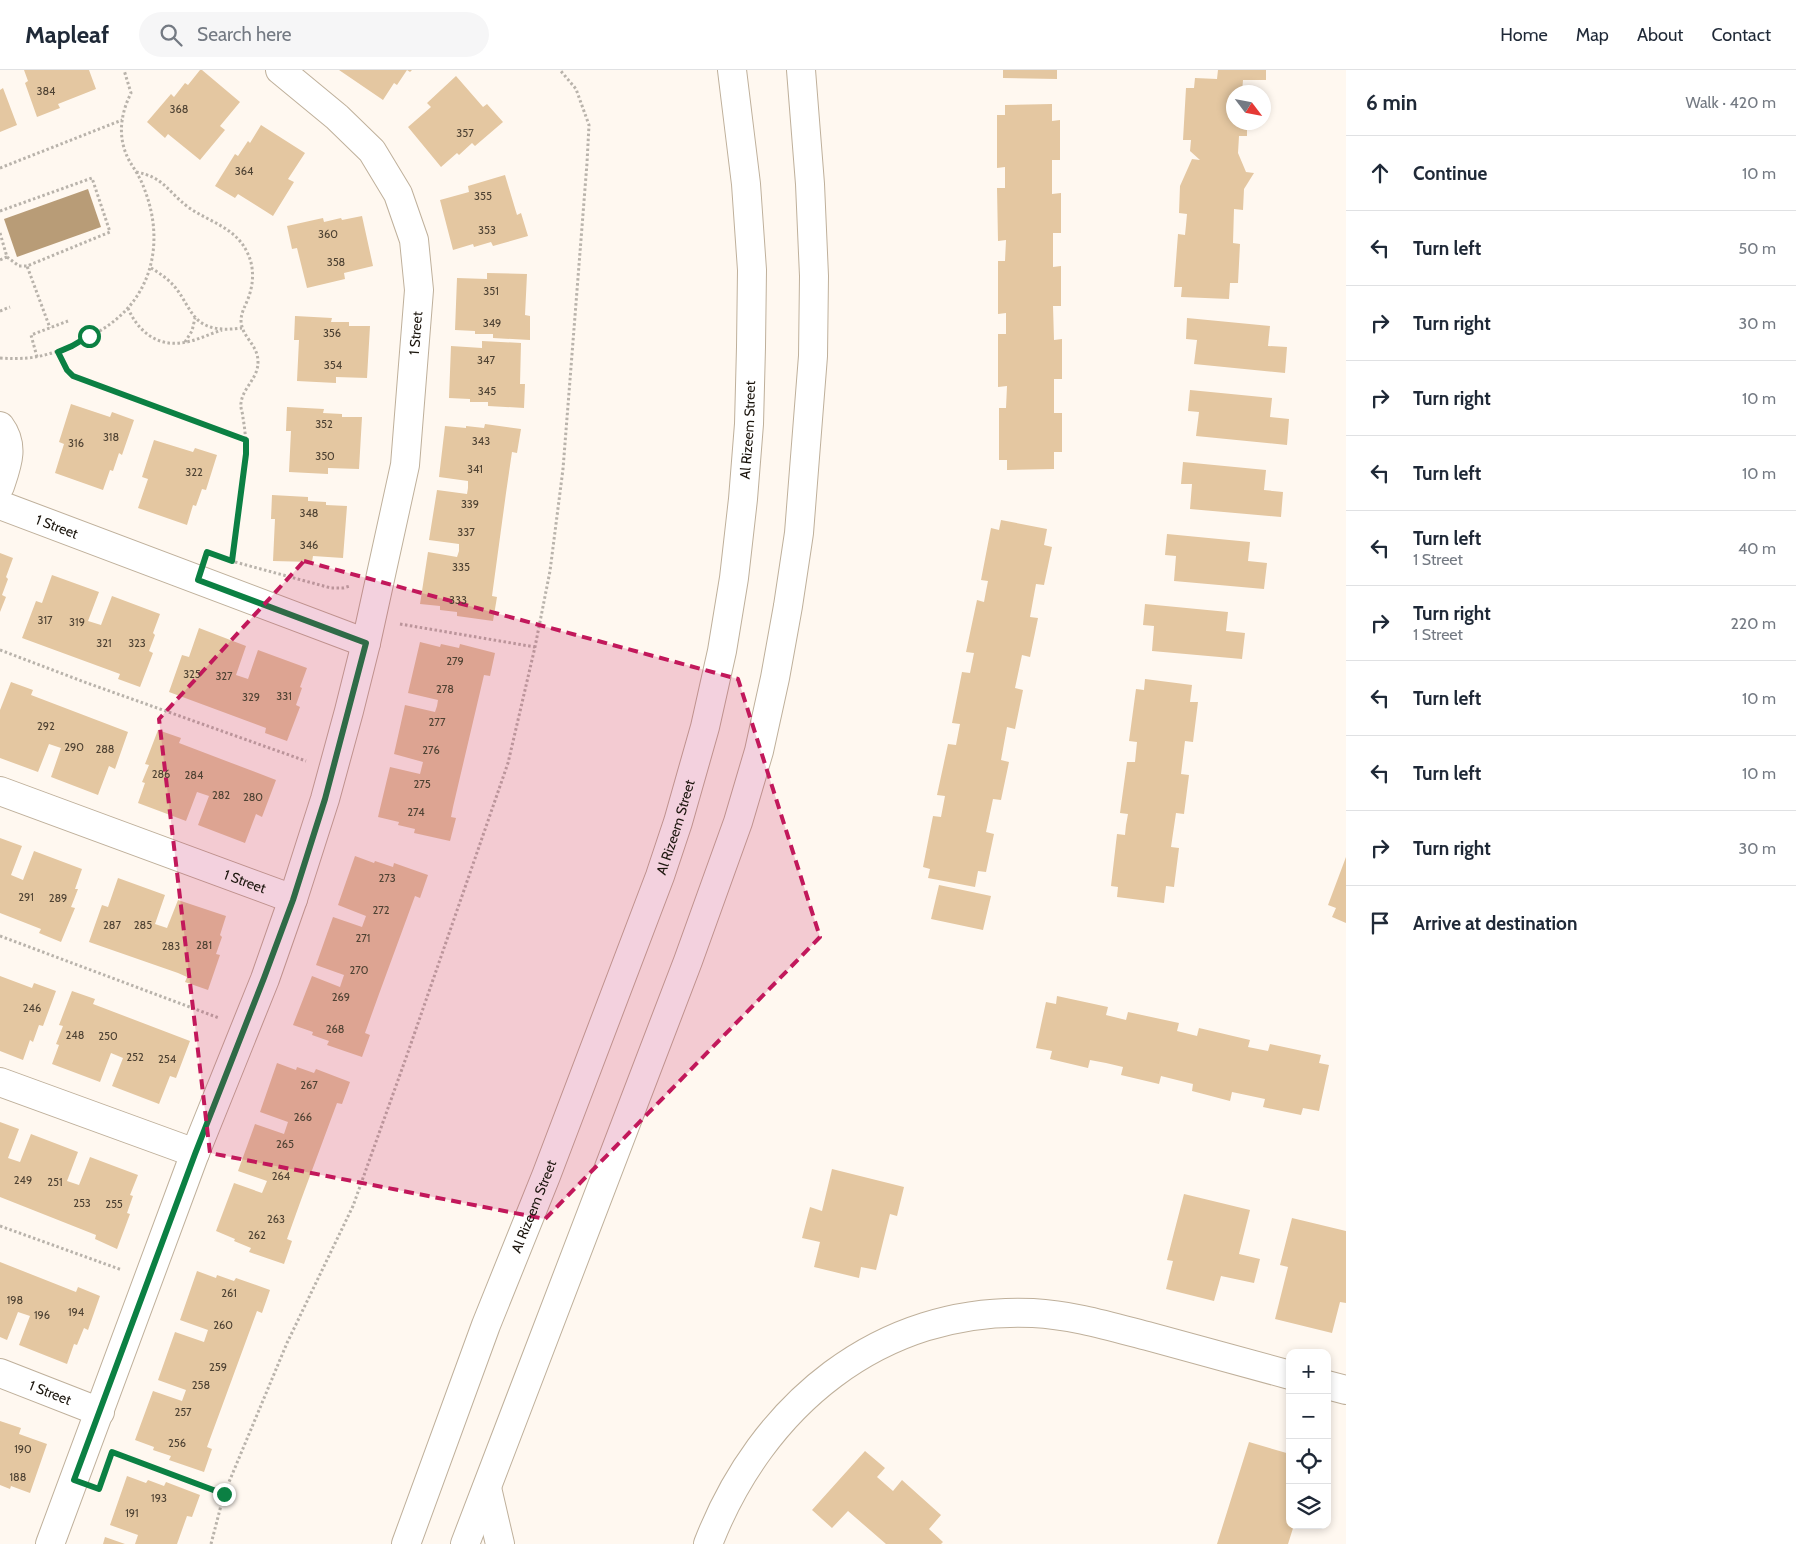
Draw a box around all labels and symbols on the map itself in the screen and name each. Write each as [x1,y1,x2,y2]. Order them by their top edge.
house number: 384 [37,84,56,98]
north arrow [1226,85,1271,130]
house number: 368 [170,102,188,116]
house number: 357 [456,126,474,140]
house number: 364 [235,164,254,178]
house number: 355 [474,189,492,203]
house number: 353 [478,223,496,237]
house number: 360 [318,227,338,241]
house number: 358 [327,255,345,269]
house number: 351 [483,284,499,298]
street label: 1 Street [405,310,426,356]
house number: 349 [483,316,501,330]
route start [78,325,101,348]
house number: 356 [323,326,341,340]
house number: 347 [477,353,495,367]
house number: 354 [324,358,343,372]
street label: Al Rizeem Street [736,380,759,480]
house number: 345 [478,384,496,398]
house number: 352 [315,417,333,431]
house number: 318 [103,430,119,444]
house number: 343 [472,434,490,448]
house number: 316 [68,436,84,450]
house number: 350 [315,449,335,463]
house number: 341 [467,462,483,476]
house number: 322 [185,465,203,479]
house number: 339 [461,497,479,511]
house number: 348 [300,506,318,520]
street label: 1 Street [33,510,81,543]
house number: 337 [457,525,475,539]
house number: 346 [300,538,318,552]
house number: 335 [452,560,470,574]
house number: 333 [449,593,467,607]
house number: 317 [37,613,53,627]
house number: 319 [69,615,85,629]
house number: 321 [96,636,112,650]
house number: 323 [128,636,146,650]
house number: 279 [446,654,464,668]
house number: 325 [183,667,201,681]
house number: 327 [215,669,233,683]
house number: 278 [436,682,454,696]
house number: 331 [276,689,292,703]
house number: 329 [242,690,260,704]
house number: 277 [429,715,446,729]
house number: 292 [37,719,55,733]
house number: 290 [64,740,84,754]
house number: 288 [95,742,115,756]
house number: 276 [422,743,440,757]
house number: 286 [152,767,170,781]
house number: 284 [185,768,204,782]
house number: 275 [413,777,431,791]
street label: Al Rizeem Street [652,777,699,877]
house number: 282 [212,788,230,802]
house number: 280 [243,790,263,804]
house number: 274 [407,805,425,819]
street label: 1 Street [221,865,269,897]
house number: 273 [378,871,396,885]
house number: 291 [18,890,34,904]
house number: 289 [49,891,67,905]
house number: 272 [372,903,390,917]
house number: 287 [103,918,121,932]
house number: 285 [134,918,152,932]
house number: 271 [356,931,370,945]
house number: 281 [196,938,212,952]
house number: 283 [162,939,180,953]
house number: 270 [350,963,369,977]
house number: 269 [332,990,350,1004]
house number: 246 [23,1001,41,1015]
house number: 268 [326,1022,344,1036]
house number: 248 [66,1028,84,1042]
house number: 250 [98,1029,118,1043]
house number: 252 [126,1050,144,1064]
house number: 254 [158,1052,177,1066]
house number: 267 [300,1078,318,1092]
house number: 266 [294,1110,312,1124]
house number: 265 [276,1137,294,1151]
street label: Al Rizeem Street [507,1157,560,1255]
house number: 264 [272,1169,291,1183]
house number: 249 [14,1173,32,1187]
house number: 251 [47,1175,63,1189]
house number: 253 [73,1196,91,1210]
house number: 255 [105,1197,123,1211]
house number: 263 [267,1212,285,1226]
house number: 262 [248,1228,266,1242]
house number: 261 [221,1286,237,1300]
house number: 198 [7,1293,23,1307]
house number: 194 [68,1305,85,1319]
house number: 196 [34,1308,50,1322]
house number: 260 [213,1318,233,1332]
house number: 259 [209,1360,227,1374]
street label: 1 Street [27,1376,74,1409]
house number: 258 [192,1378,210,1392]
house number: 257 [174,1405,192,1419]
house number: 256 [168,1436,186,1450]
house number: 190 [14,1442,32,1456]
house number: 188 [10,1470,26,1484]
route end [213,1483,236,1506]
house number: 193 [151,1491,167,1505]
house number: 191 [125,1506,139,1520]

